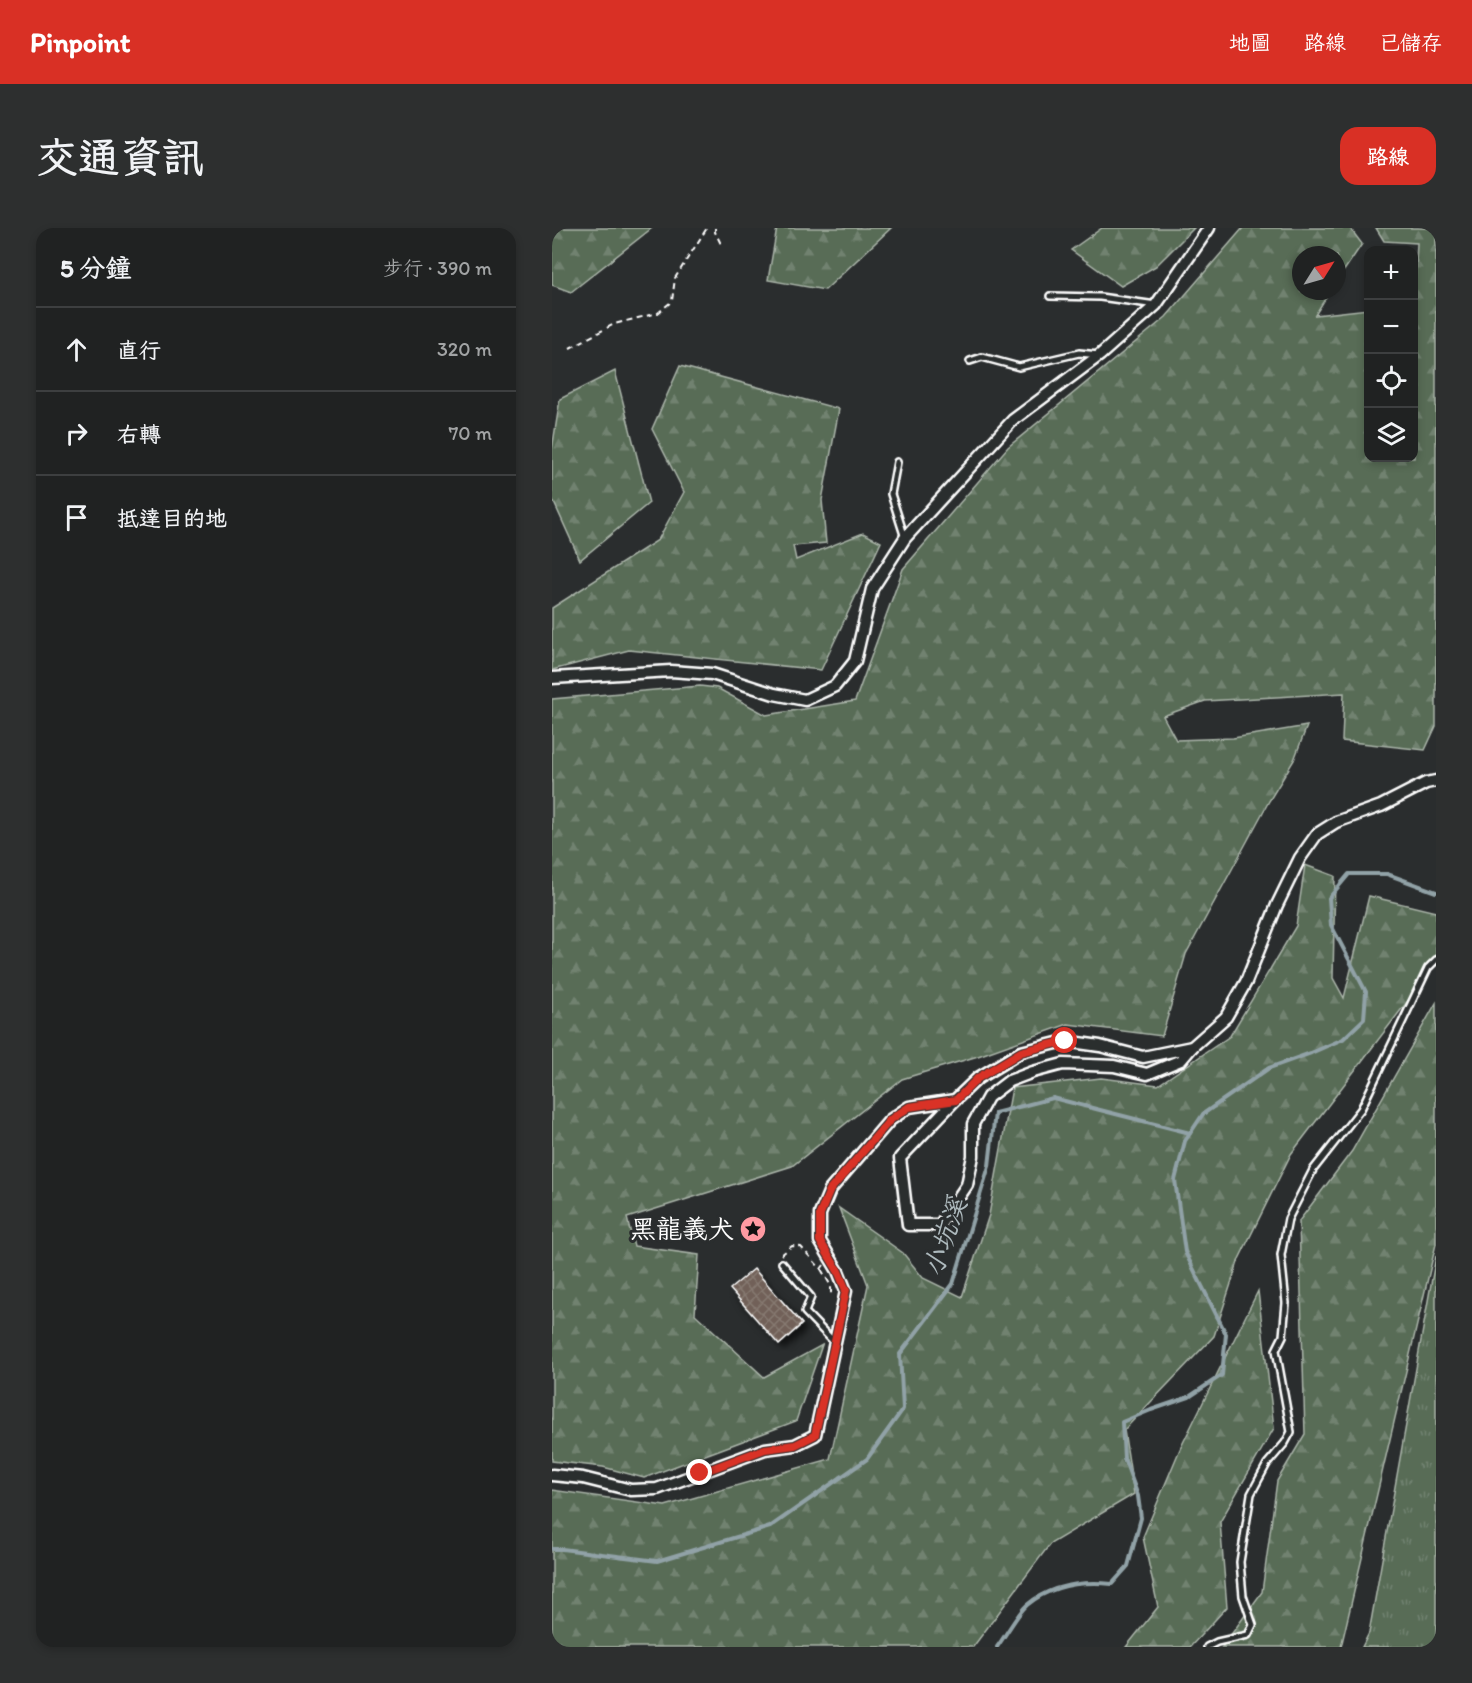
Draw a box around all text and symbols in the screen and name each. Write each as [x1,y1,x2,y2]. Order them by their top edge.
text: Pinpoint [30,25,131,59]
text: 地圖 [1229,30,1271,55]
text: 路線 [1304,30,1346,55]
text: 已儲存 [1379,30,1442,55]
button: 路線 [1340,127,1436,185]
text: 交通資訊 [36,132,204,183]
north arrow [1292,246,1346,300]
map controls [1364,246,1418,462]
button: + [1364,246,1418,300]
text: 5 分鐘 [60,252,132,284]
text: 步行 · 390 m [383,256,492,280]
button: − [1364,300,1418,354]
icon: ahead [60,333,93,366]
text: 直行 [117,337,161,364]
text: 320 m [437,337,492,361]
button: locate [1364,354,1418,408]
button: layers [1364,408,1418,462]
icon: right [60,417,93,450]
text: 右轉 [117,421,161,448]
text: 70 m [448,421,492,445]
icon: arrive [60,501,93,534]
text: 抵達目的地 [117,505,227,532]
route start [1051,1027,1077,1053]
water label: 小坑溪 [916,1191,974,1281]
place label: 黑龍義犬 [630,1213,734,1245]
place icon: 黑龍義犬 [738,1214,768,1244]
route end [686,1459,712,1485]

